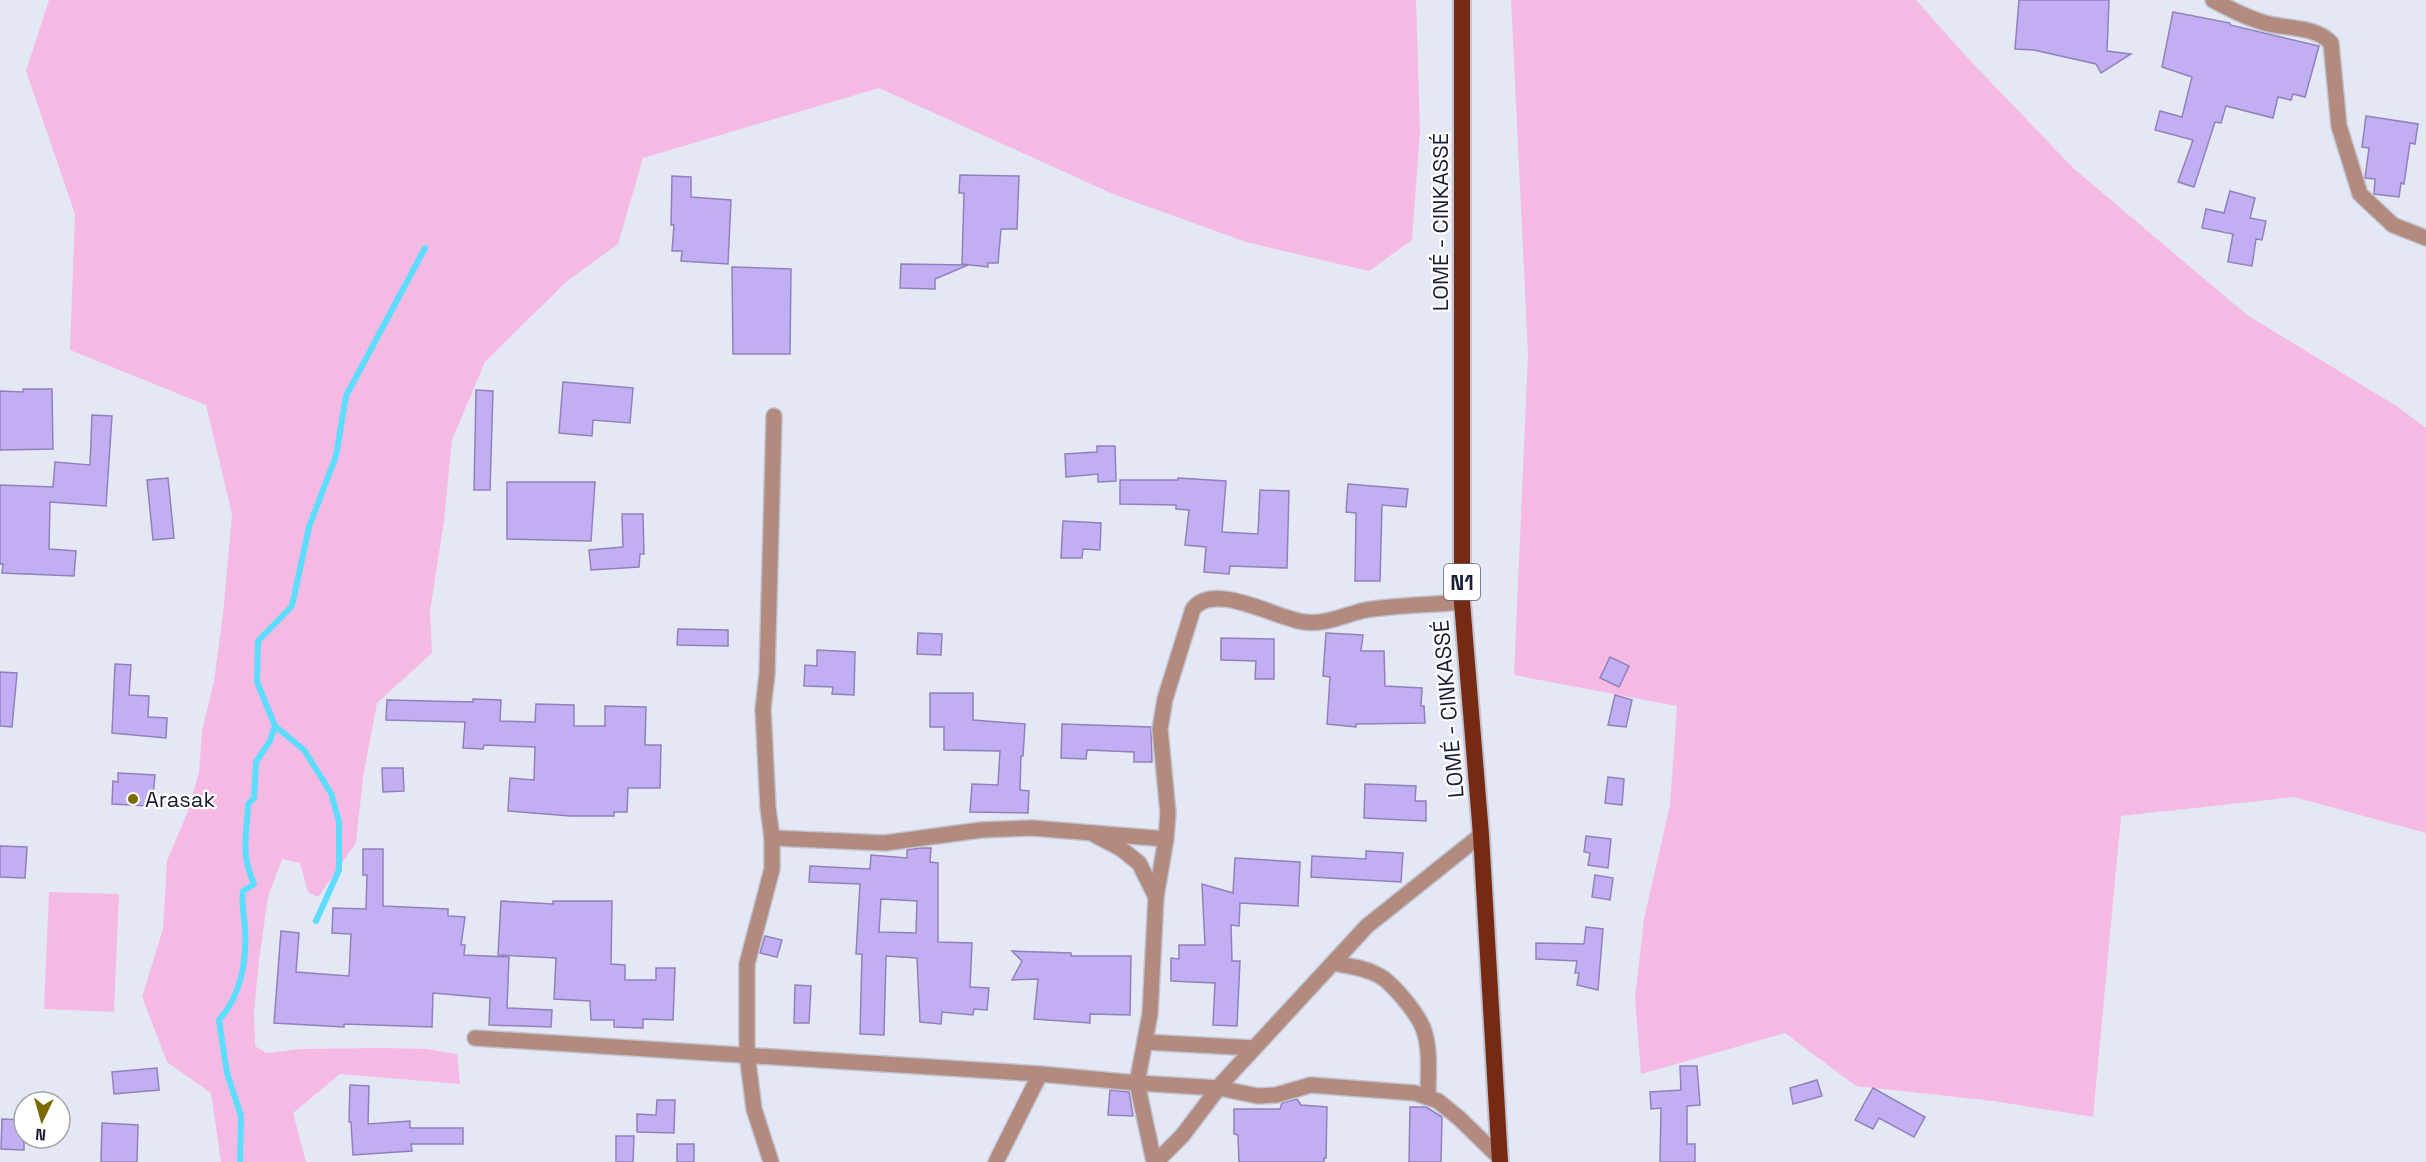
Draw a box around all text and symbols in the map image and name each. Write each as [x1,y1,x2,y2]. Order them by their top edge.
street label: LOMÉ - CINKASSÉ [1426,133,1454,311]
road number: N1 [1444,564,1480,600]
street label: LOMÉ - CINKASSÉ [1426,619,1470,799]
place label: Arasak [145,785,215,813]
marker: Arasak [126,792,140,806]
north arrow [12,1090,72,1150]
text: N [34,1124,47,1145]

